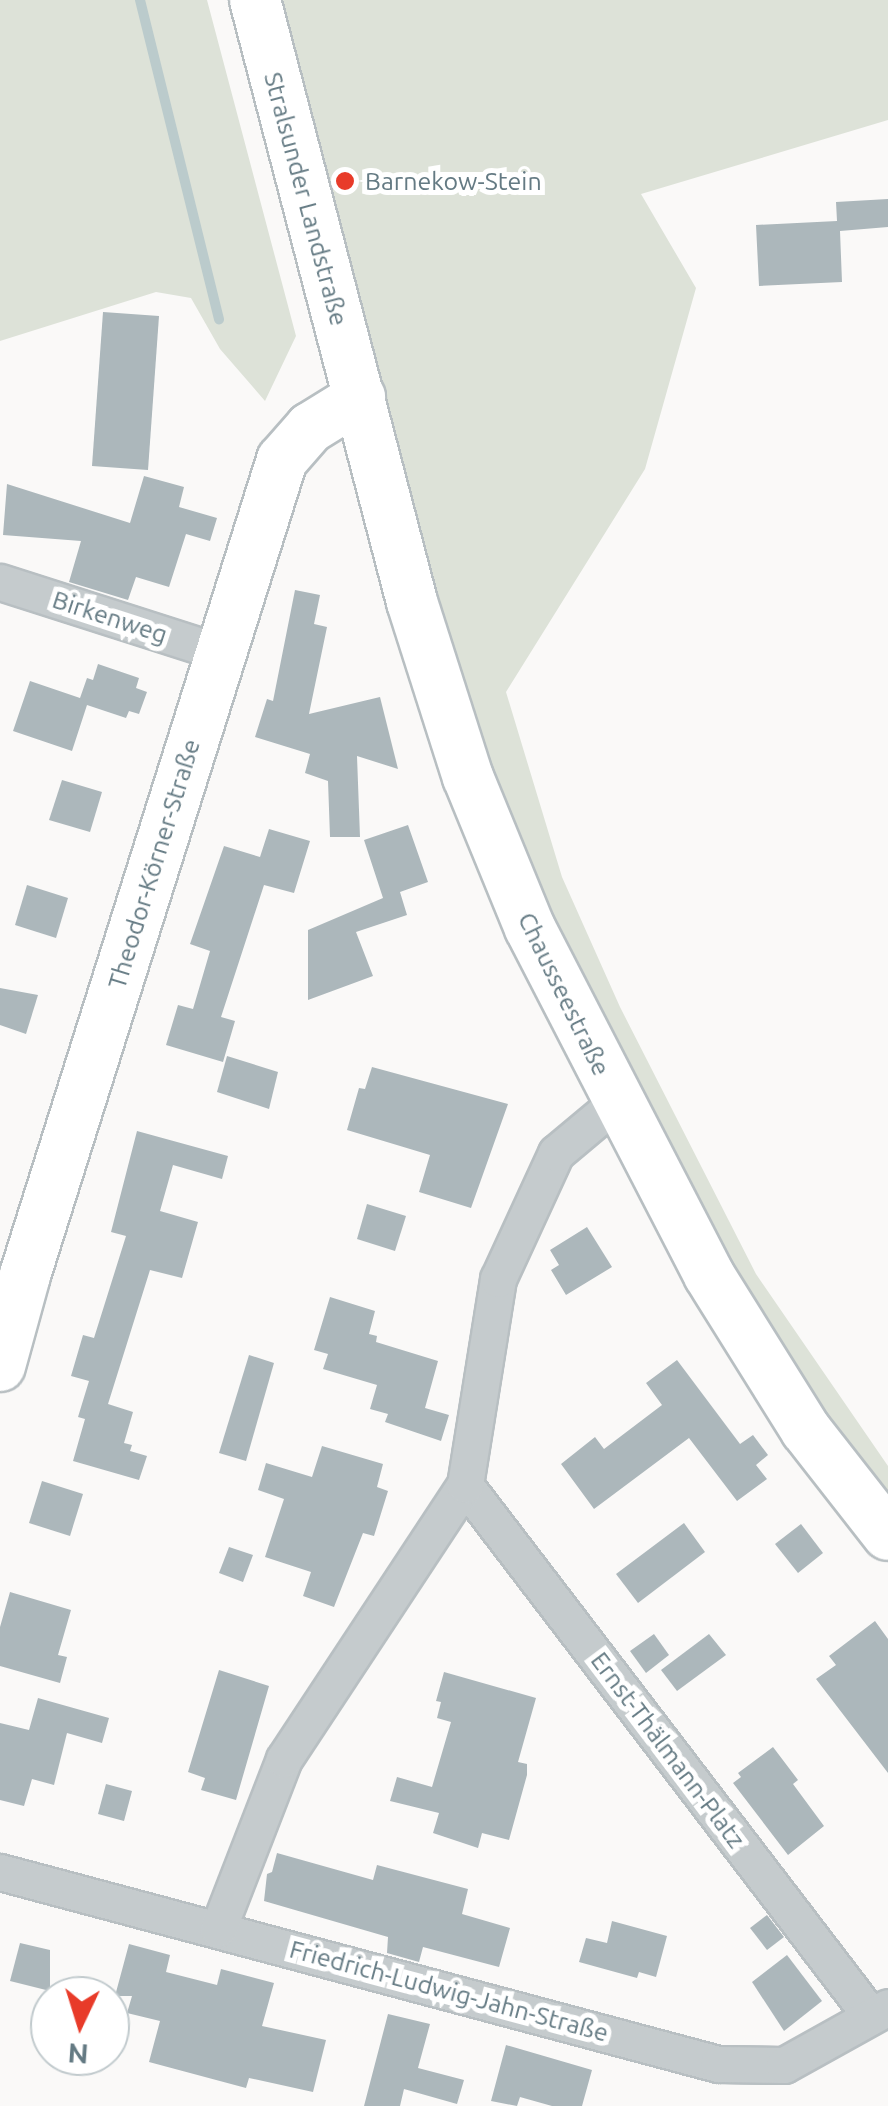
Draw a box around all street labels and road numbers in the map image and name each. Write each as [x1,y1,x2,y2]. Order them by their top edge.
street label: Stralsunder Landstraße [258,69,354,329]
street label: Birkenweg [49,584,171,650]
street label: Theodor-Körner-Straße [102,736,206,992]
street label: Chausseestraße [512,907,616,1081]
street label: Ernst-Thälmann-Platz [585,1646,751,1854]
street label: Friedrich-Ludwig-Jahn-Straße [286,1934,612,2048]

